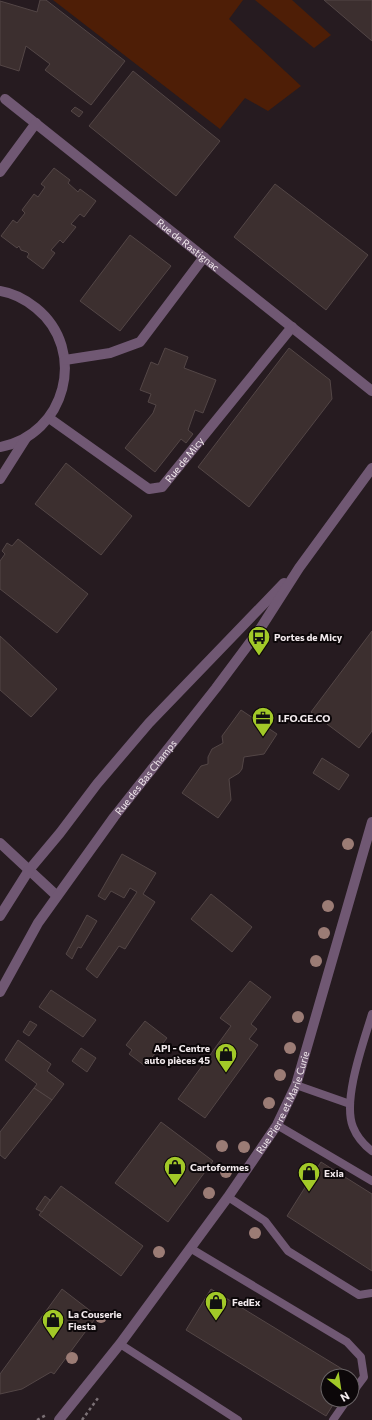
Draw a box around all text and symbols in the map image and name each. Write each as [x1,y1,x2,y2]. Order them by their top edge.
street label: Rue de Rastignac [154,216,222,273]
street label: Rue de Micy [162,435,206,485]
bus stop icon: Portes de Micy [246,624,272,657]
place label: Portes de Micy [274,631,343,643]
office icon: I.FO.GE.CO [250,705,276,738]
place label: I.FO.GE.CO [278,712,331,724]
street label: Rue des Bas Champs [112,737,179,817]
shop icon: API - Centre auto pièces 45 [213,1041,239,1074]
place label: API - Centre auto pièces 45 [144,1042,210,1066]
street label: Rue Pierre et Marie Curie [253,1050,312,1156]
shop icon: Cartoformes [162,1154,188,1187]
shop icon: Exia [296,1160,322,1193]
place label: Cartoformes [190,1161,249,1173]
place label: Exia [324,1167,344,1179]
shop icon: FedEx [203,1289,229,1322]
place label: FedEx [232,1296,261,1308]
shop icon: La Couserie Fiesta [40,1307,66,1340]
place label: La Couserie Fiesta [68,1308,122,1332]
north arrow [320,1368,360,1408]
text: N [338,1389,352,1405]

